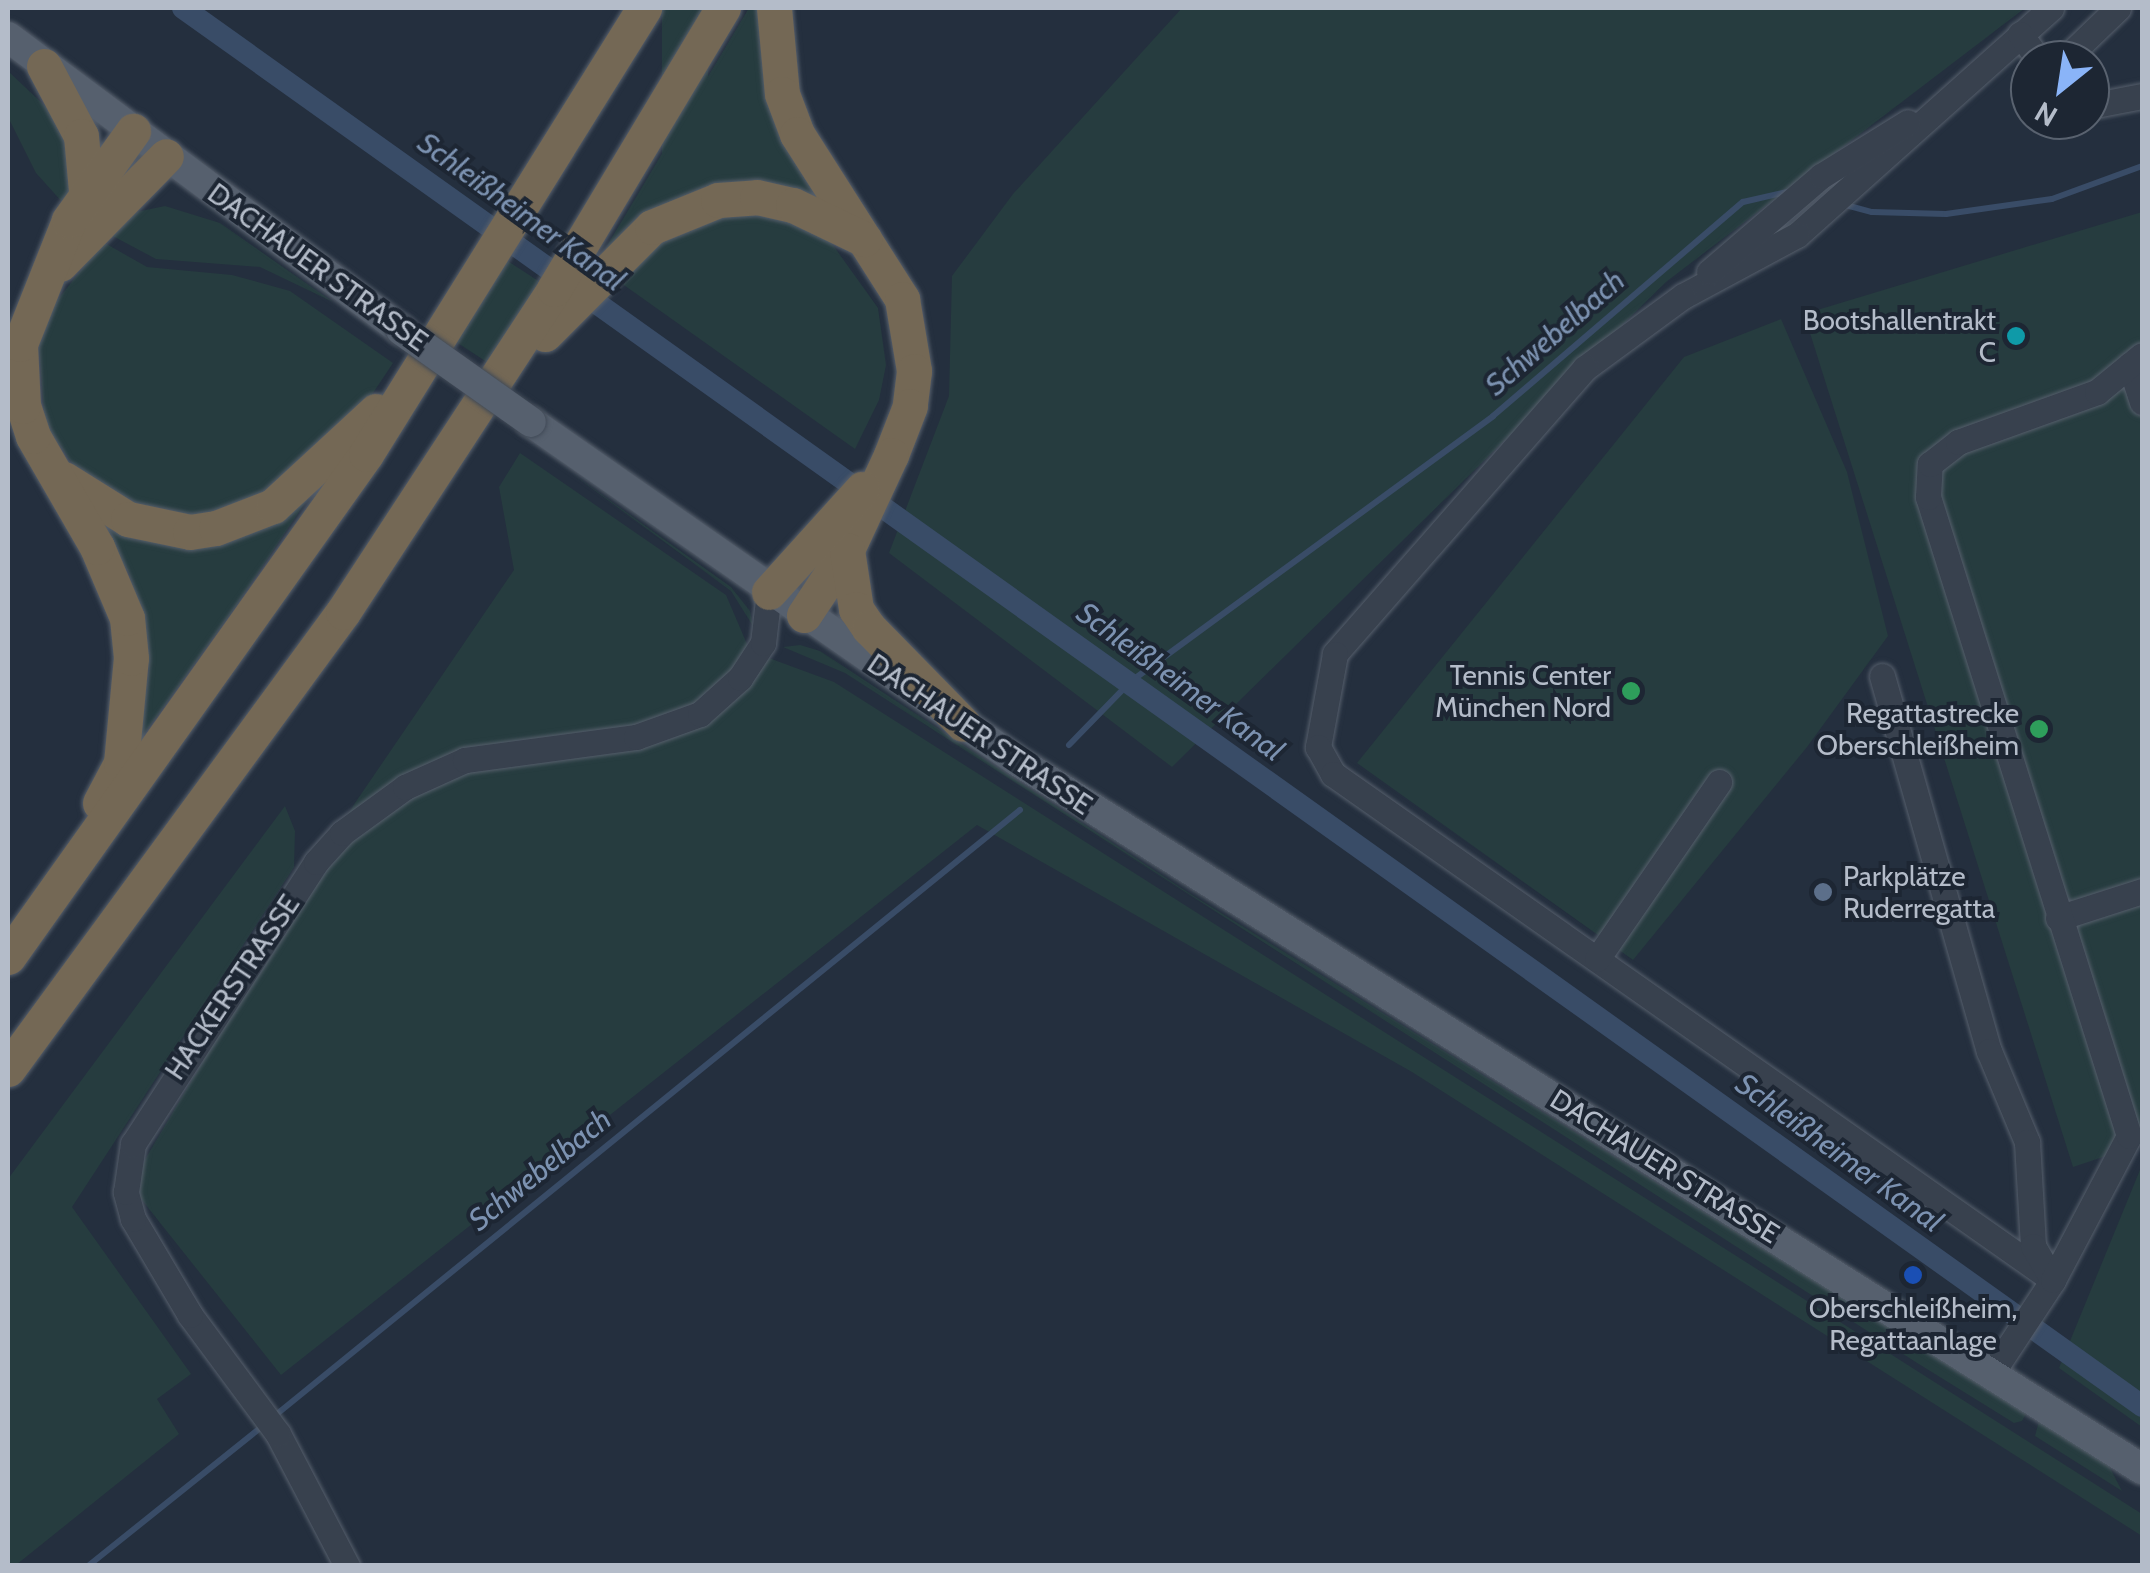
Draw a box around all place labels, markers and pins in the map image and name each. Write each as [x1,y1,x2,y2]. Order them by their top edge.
place label: Bootshallentrakt C [1803,303,1996,369]
marker: Bootshallentrakt C [2005,325,2027,347]
place label: Tennis Center München Nord [1435,658,1611,724]
marker: Tennis Center München Nord [1620,680,1642,702]
place label: Regattastrecke Oberschleißheim [1817,696,2019,762]
marker: Regattastrecke Oberschleißheim [2028,718,2050,740]
place label: Parkplätze Ruderregatta [1843,859,1995,925]
marker: Parkplätze Ruderregatta [1812,881,1834,903]
marker: Oberschleißheim, Regattaanlage [1902,1264,1924,1286]
place label: Oberschleißheim, Regattaanlage [1809,1291,2017,1357]

